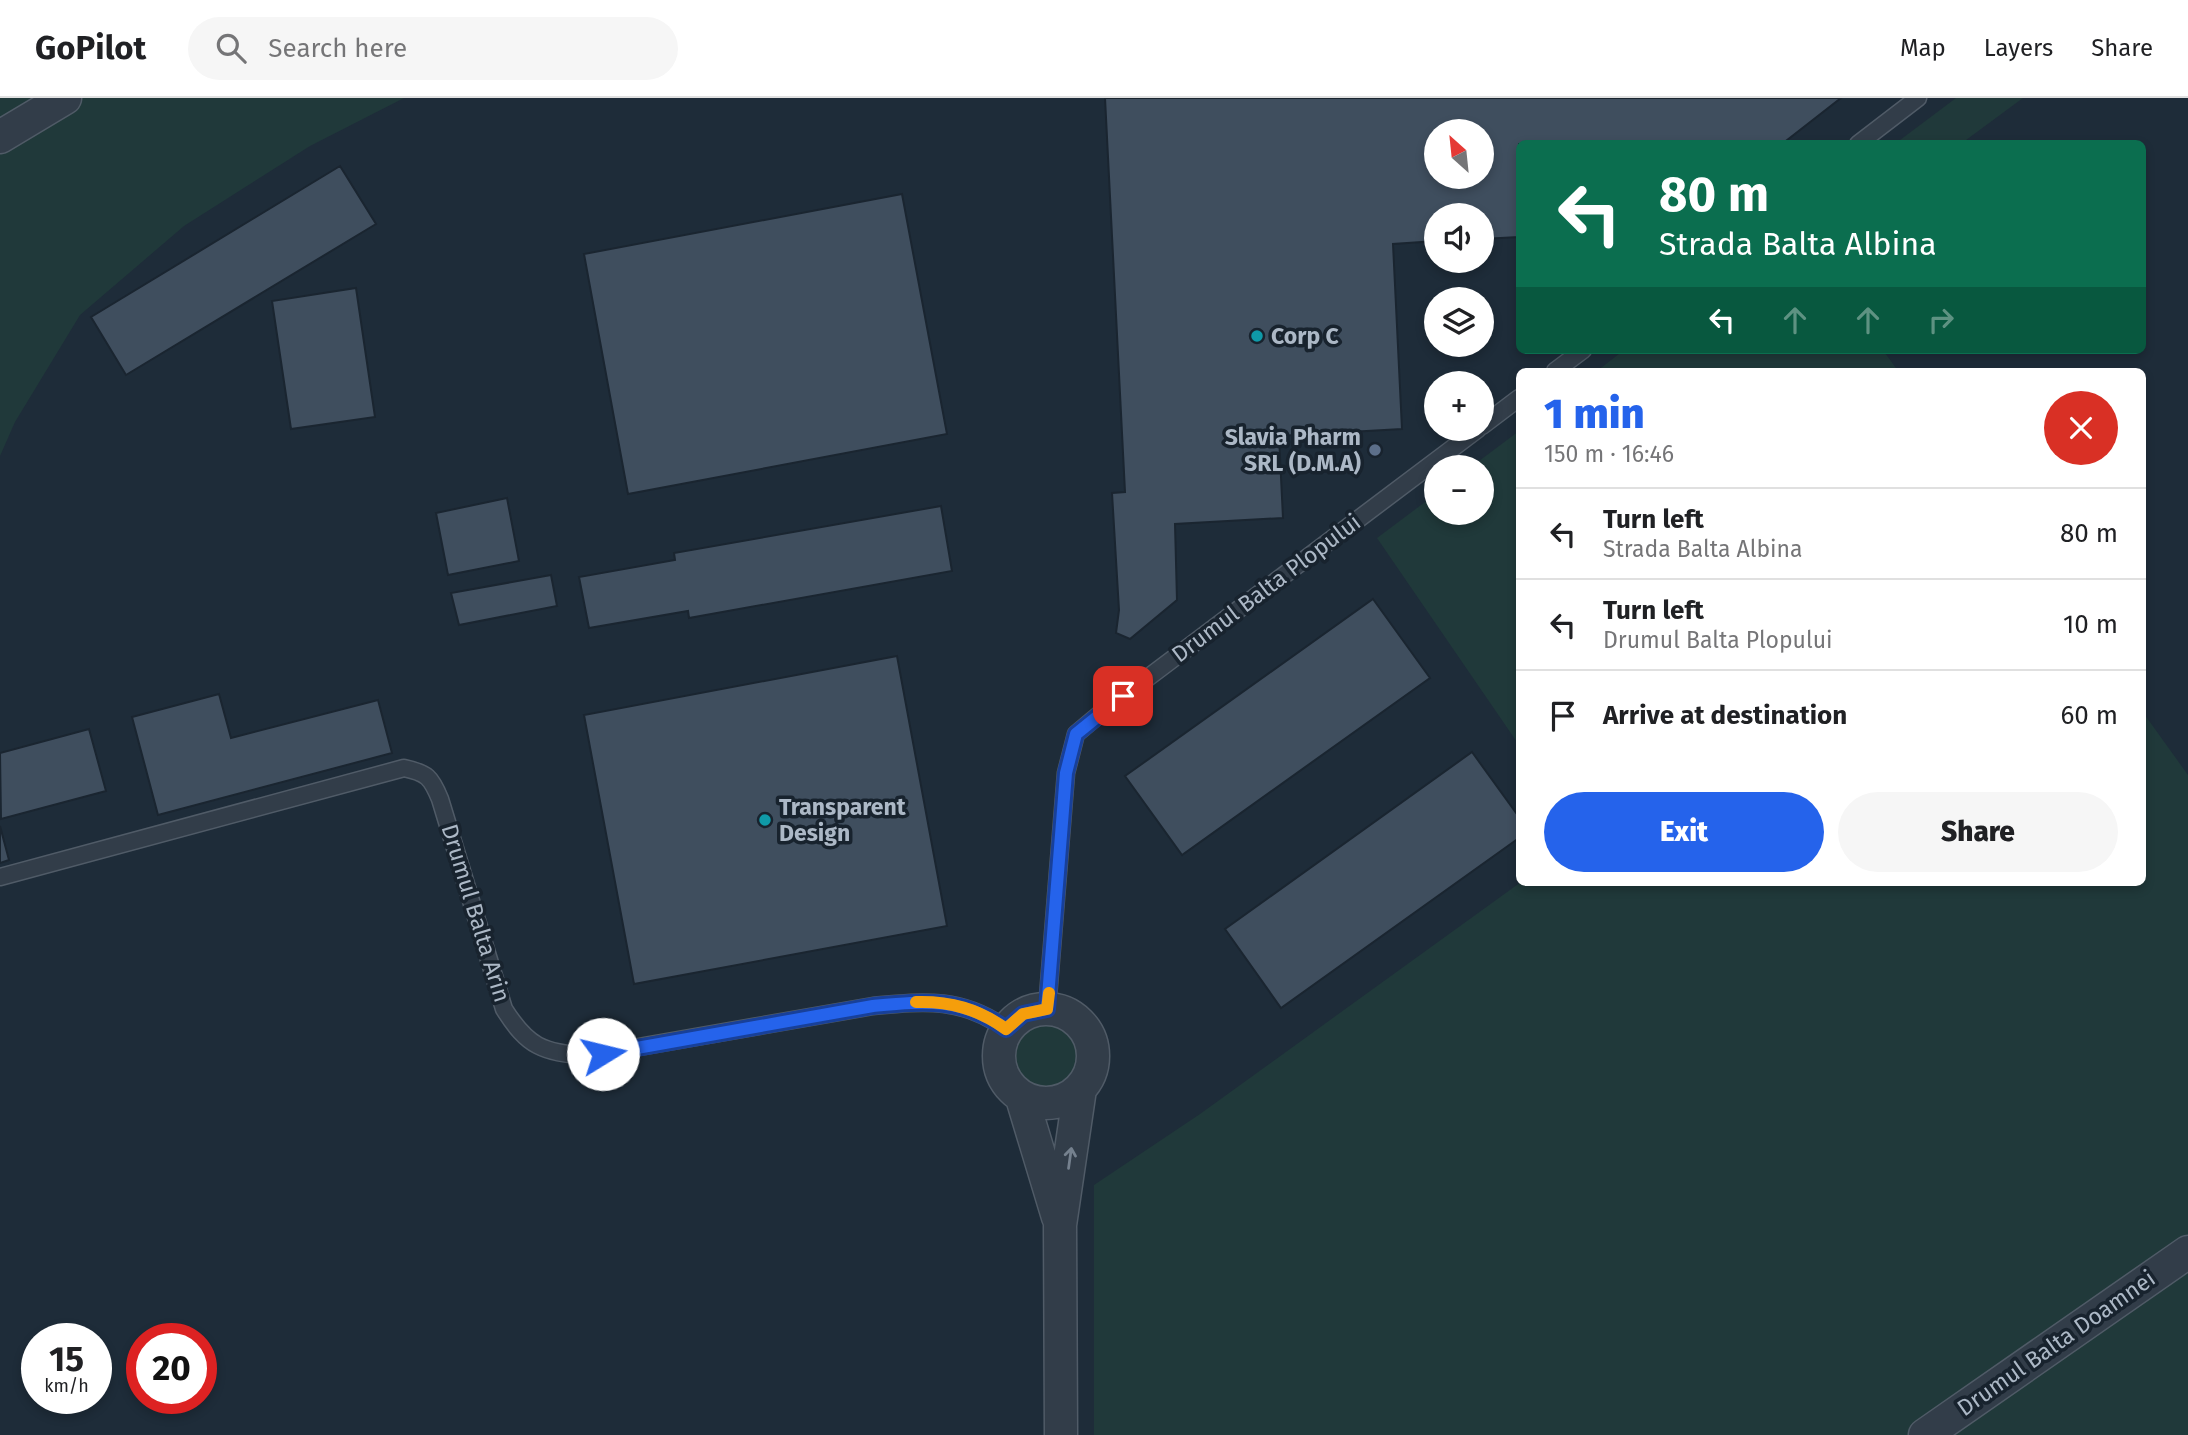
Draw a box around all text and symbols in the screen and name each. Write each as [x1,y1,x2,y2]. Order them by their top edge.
search box [188,17,678,80]
text: GoPilot [35,28,146,68]
icon: search [212,29,250,67]
text: Search here [268,33,407,64]
text: Map [1900,34,1946,62]
text: Layers [1984,34,2053,62]
text: Share [2091,34,2153,62]
north arrow [1424,119,1494,189]
map controls [1424,119,1494,525]
text: 80 m [1659,165,1769,224]
icon: left [1544,168,1635,259]
button: sound [1424,203,1494,273]
text: Strada Balta Albina [1659,225,1937,263]
button: layers [1424,287,1494,357]
icon: left [1703,301,1741,339]
icon: ahead [1776,301,1814,339]
icon: ahead [1849,301,1887,339]
icon: right [1922,301,1960,339]
place label: Corp C [1271,322,1340,350]
marker: Corp C [1249,328,1265,344]
button: + [1424,371,1494,441]
text: 1 min [1544,389,1645,439]
button: close [2044,391,2118,465]
place label: Slavia Pharm SRL (D.M.A) [1225,423,1362,477]
text: 150 m · 16:46 [1544,440,1674,468]
marker: Slavia Pharm SRL (D.M.A) [1367,442,1383,458]
button: − [1424,455,1494,525]
text: Turn left [1603,504,1704,535]
street label: Drumul Balta Plopului [1166,508,1366,668]
icon: left [1544,515,1582,553]
text: 80 m [2060,518,2118,549]
text: Strada Balta Albina [1603,535,1803,563]
text: Turn left [1603,595,1704,626]
icon: left [1544,606,1582,644]
text: 10 m [2063,609,2118,640]
text: Drumul Balta Plopului [1603,626,1833,654]
pin [1093,666,1153,726]
icon: arrive [1104,677,1142,715]
icon: arrive [1544,697,1582,735]
text: Arrive at destination [1603,700,1847,731]
text: 60 m [2060,700,2118,731]
button: Exit [1544,792,1824,872]
button: Share [1838,792,2118,872]
place label: Transparent Design [779,793,907,847]
marker: Transparent Design [757,812,773,828]
street label: Drumul Balta Arin [436,821,516,1005]
position arrow [566,1017,640,1091]
one-way arrow [1064,1147,1077,1170]
street label: Drumul Balta Doamnei [1952,1264,2160,1422]
speed limit sign: 20 [126,1323,217,1414]
text: 15 [49,1338,84,1380]
text: km/h [44,1375,89,1397]

